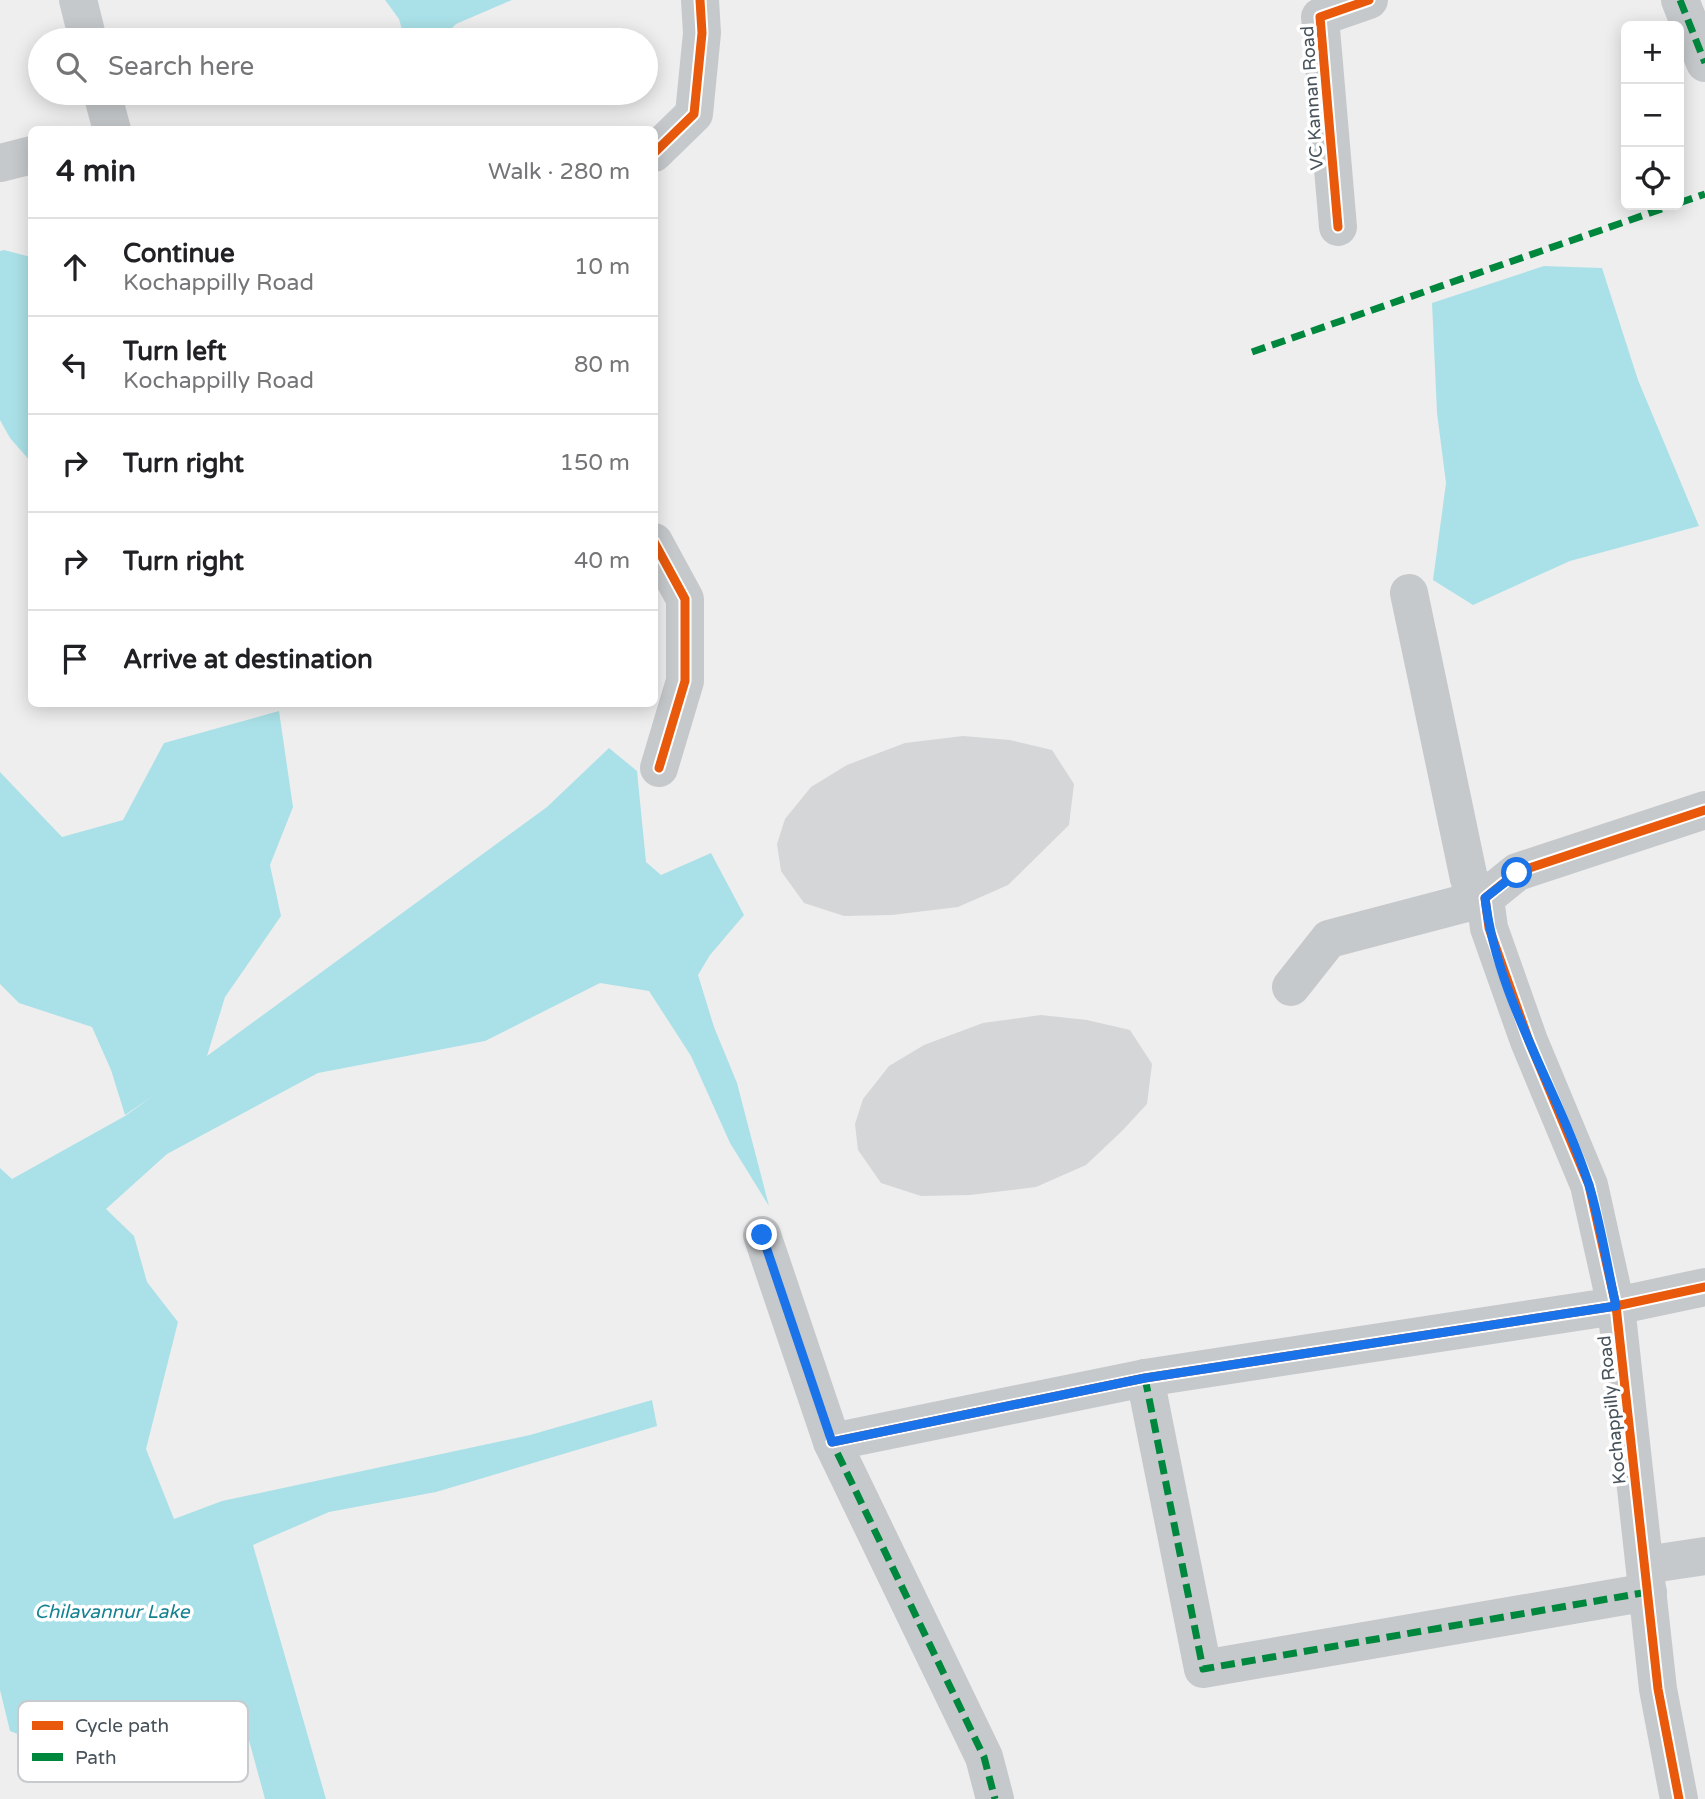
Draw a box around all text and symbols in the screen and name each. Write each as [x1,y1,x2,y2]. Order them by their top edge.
map controls [1621,21,1684,210]
button: + [1621,21,1684,84]
street label: VC Kannan Road [1296,25,1328,171]
search box [28,28,658,105]
icon: search [52,48,90,86]
text: Search here [108,51,254,82]
button: − [1621,84,1684,147]
button: locate [1621,147,1684,210]
text: 4 min [56,153,136,190]
text: Walk · 280 m [488,158,630,186]
text: Continue [123,238,235,269]
icon: ahead [56,248,94,286]
text: 10 m [574,253,630,281]
text: Kochappilly Road [123,269,314,297]
text: Turn left [123,336,226,367]
icon: left [56,346,94,384]
text: 80 m [574,351,630,379]
text: Kochappilly Road [123,367,314,395]
icon: right [56,444,94,482]
text: Turn right [123,448,244,479]
text: 150 m [560,449,630,477]
icon: right [56,542,94,580]
text: Turn right [123,546,244,577]
text: 40 m [574,547,630,575]
icon: arrive [56,640,94,678]
text: Arrive at destination [123,644,373,675]
route start [1501,857,1532,888]
route end [746,1219,777,1250]
street label: Kochappilly Road [1593,1335,1631,1485]
water label: Chilavannur Lake [35,1601,191,1623]
legend [18,1701,248,1782]
text: Cycle path [75,1715,169,1737]
text: Path [75,1747,117,1769]

